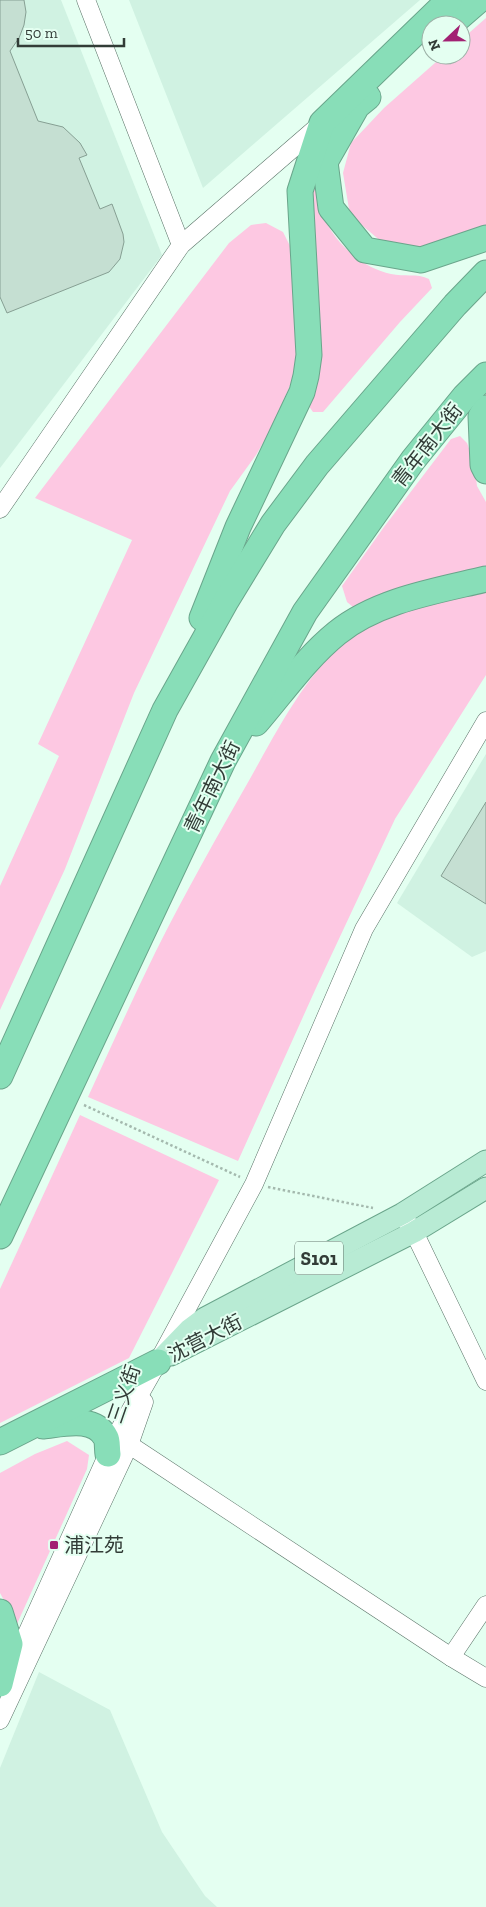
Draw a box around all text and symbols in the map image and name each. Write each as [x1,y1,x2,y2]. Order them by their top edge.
scale bar [18,15,124,47]
north arrow [421,15,471,65]
text: 50 m [25,24,58,42]
text: N [424,36,444,53]
street label: 青年南大街 [387,398,467,492]
street label: 青年南大街 [179,737,245,837]
road number: S101 [295,1242,343,1274]
street label: 沈营大街 [164,1309,246,1367]
street label: 三义街 [103,1362,145,1426]
place label: 浦江苑 [64,1533,124,1557]
marker: 浦江苑 [48,1539,60,1551]

